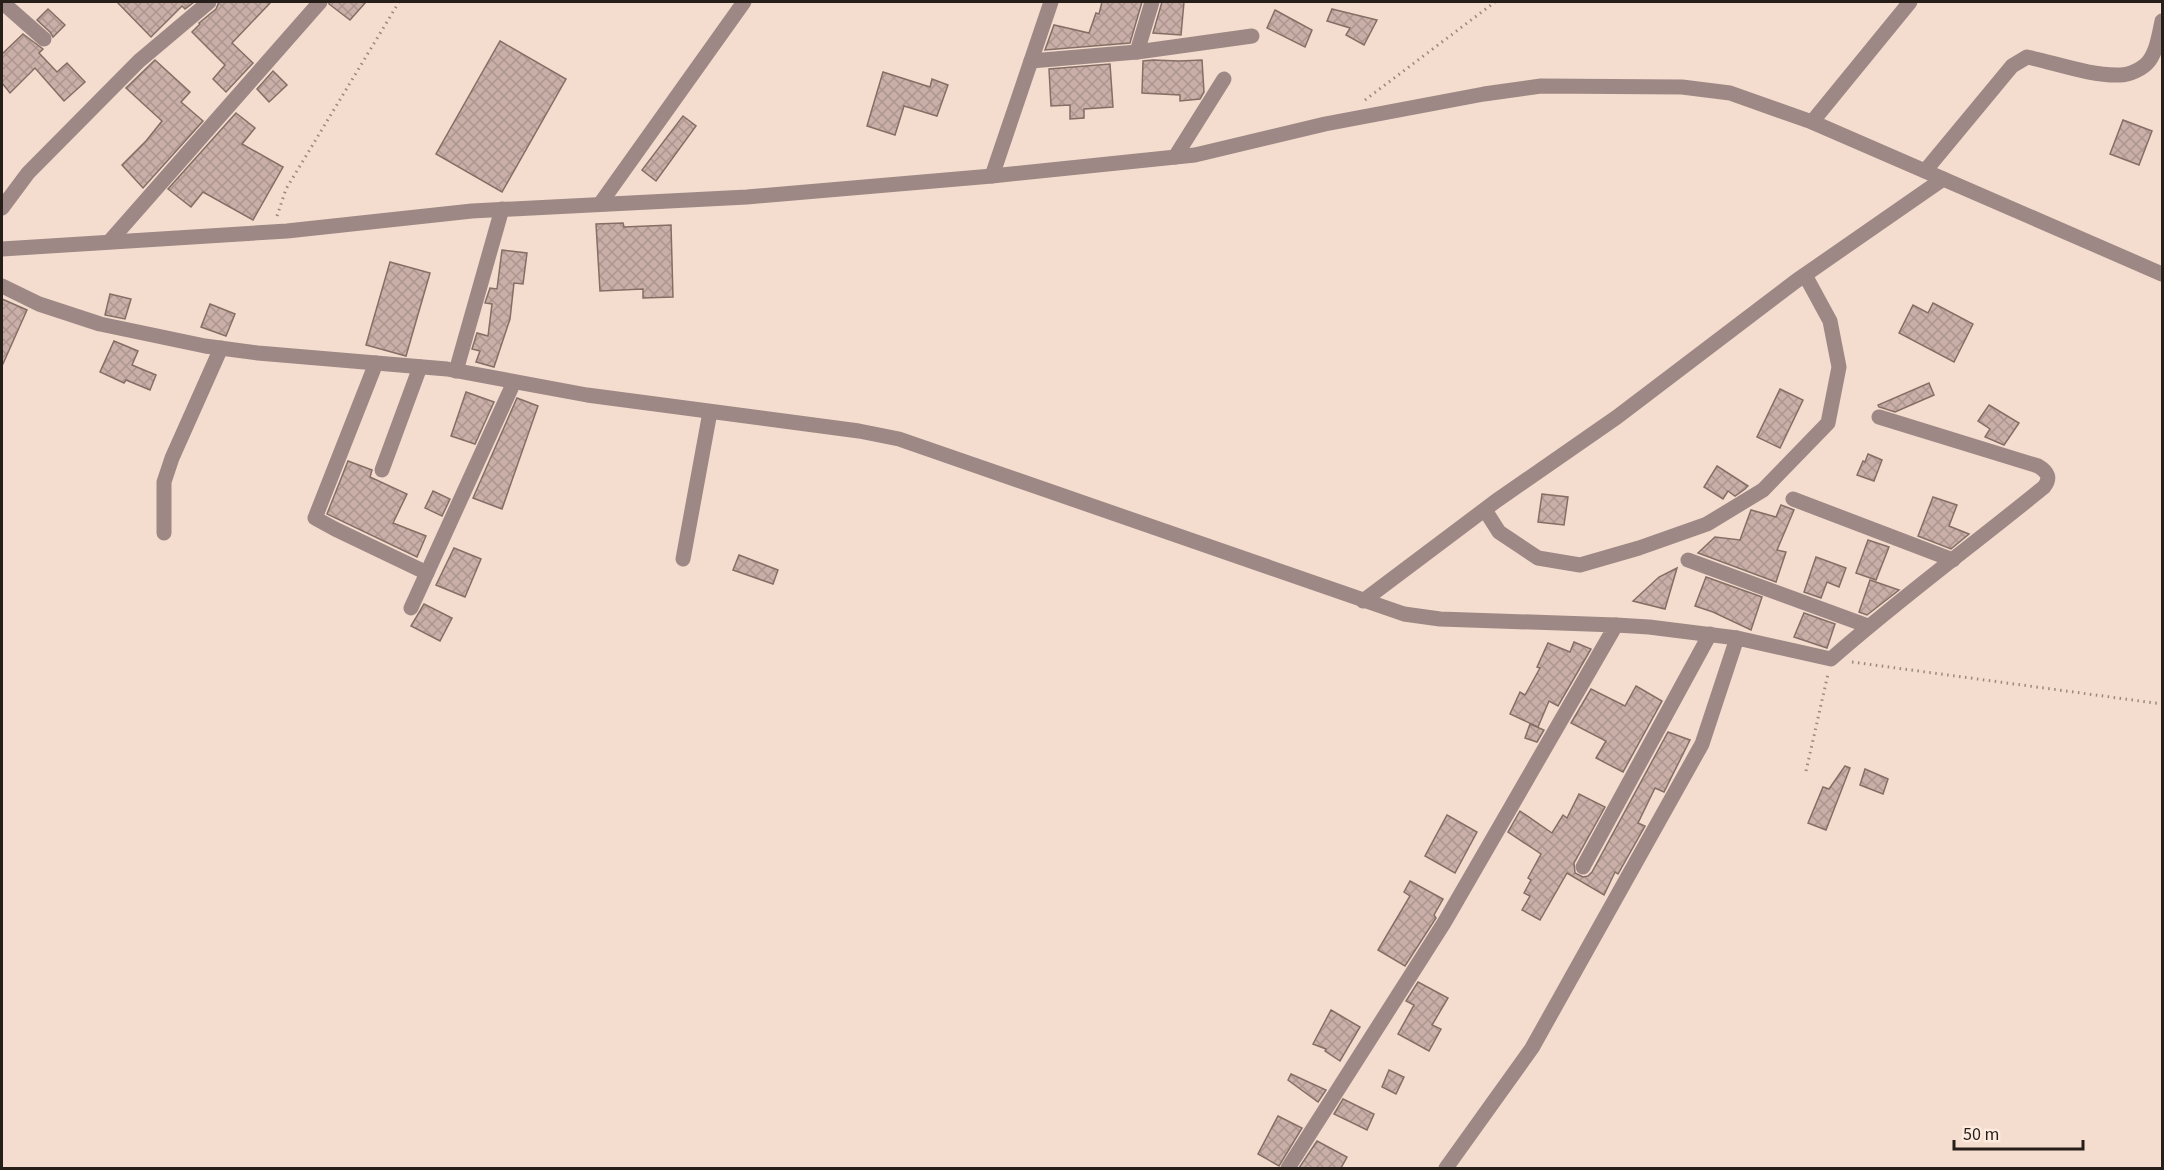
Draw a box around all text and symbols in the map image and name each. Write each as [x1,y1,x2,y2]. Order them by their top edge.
scale bar [1954,1113,2083,1151]
text: 50 m [1963,1122,1999,1147]

